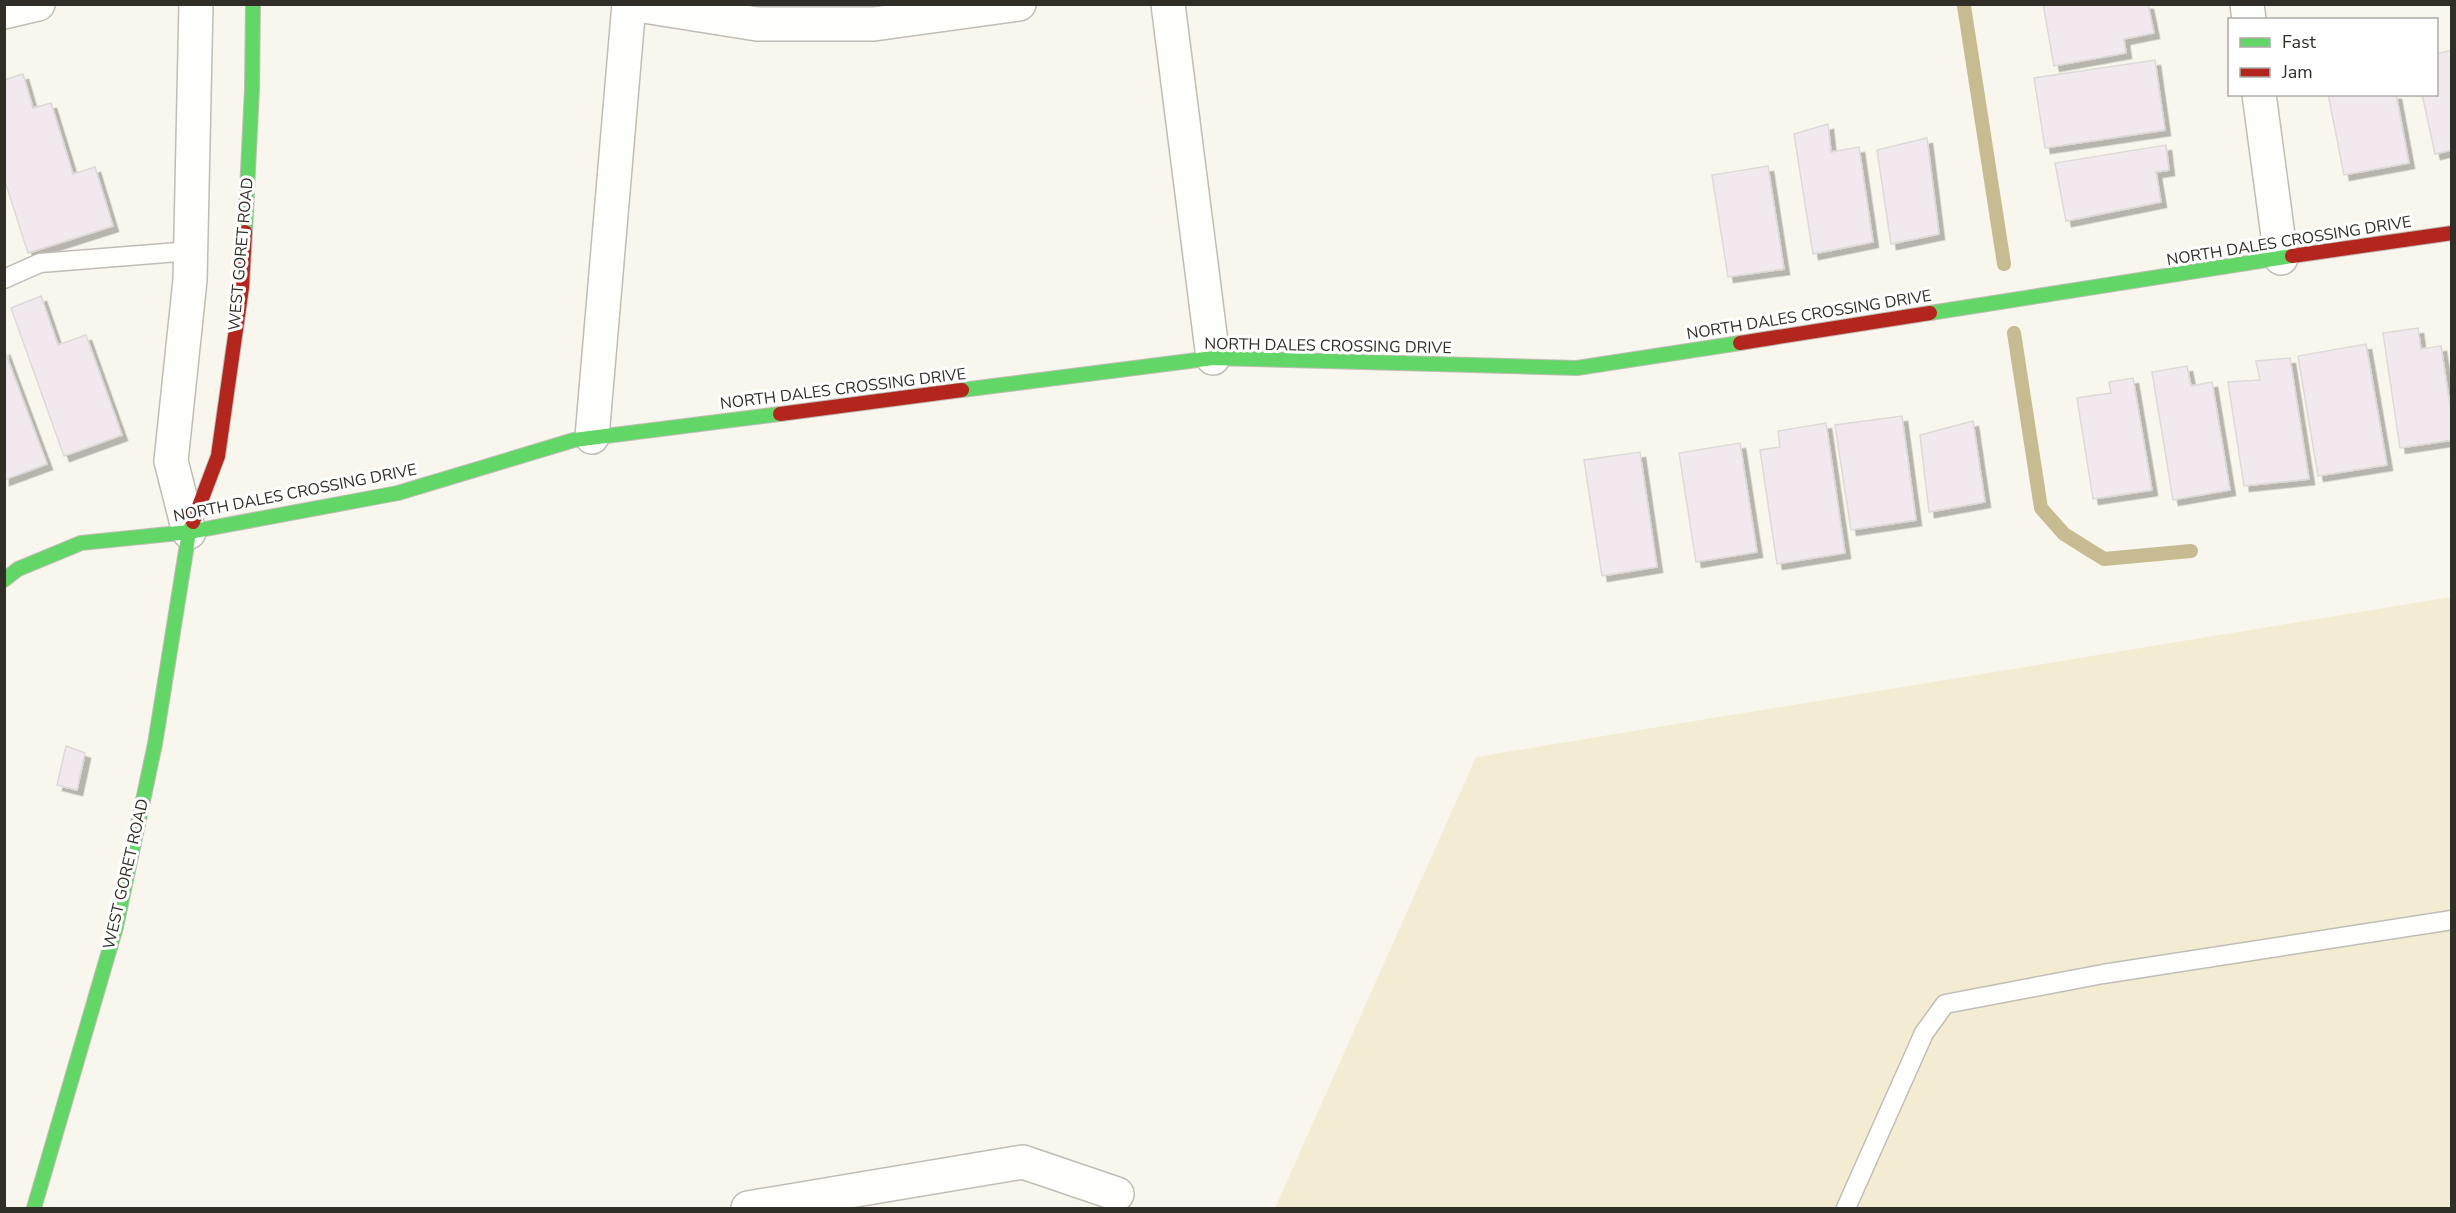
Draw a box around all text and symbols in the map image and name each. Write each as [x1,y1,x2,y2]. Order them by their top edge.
legend [2228,18,2438,96]
text: Fast [2282,30,2317,54]
text: Jam [2281,60,2313,84]
street label: WEST GORET ROAD [223,176,259,332]
street label: NORTH DALES CROSSING DRIVE [2165,211,2413,271]
street label: NORTH DALES CROSSING DRIVE [1685,285,1933,345]
street label: NORTH DALES CROSSING DRIVE [1204,333,1452,359]
street label: NORTH DALES CROSSING DRIVE [719,363,967,415]
street label: NORTH DALES CROSSING DRIVE [171,459,419,527]
street label: WEST GORET ROAD [98,797,154,951]

